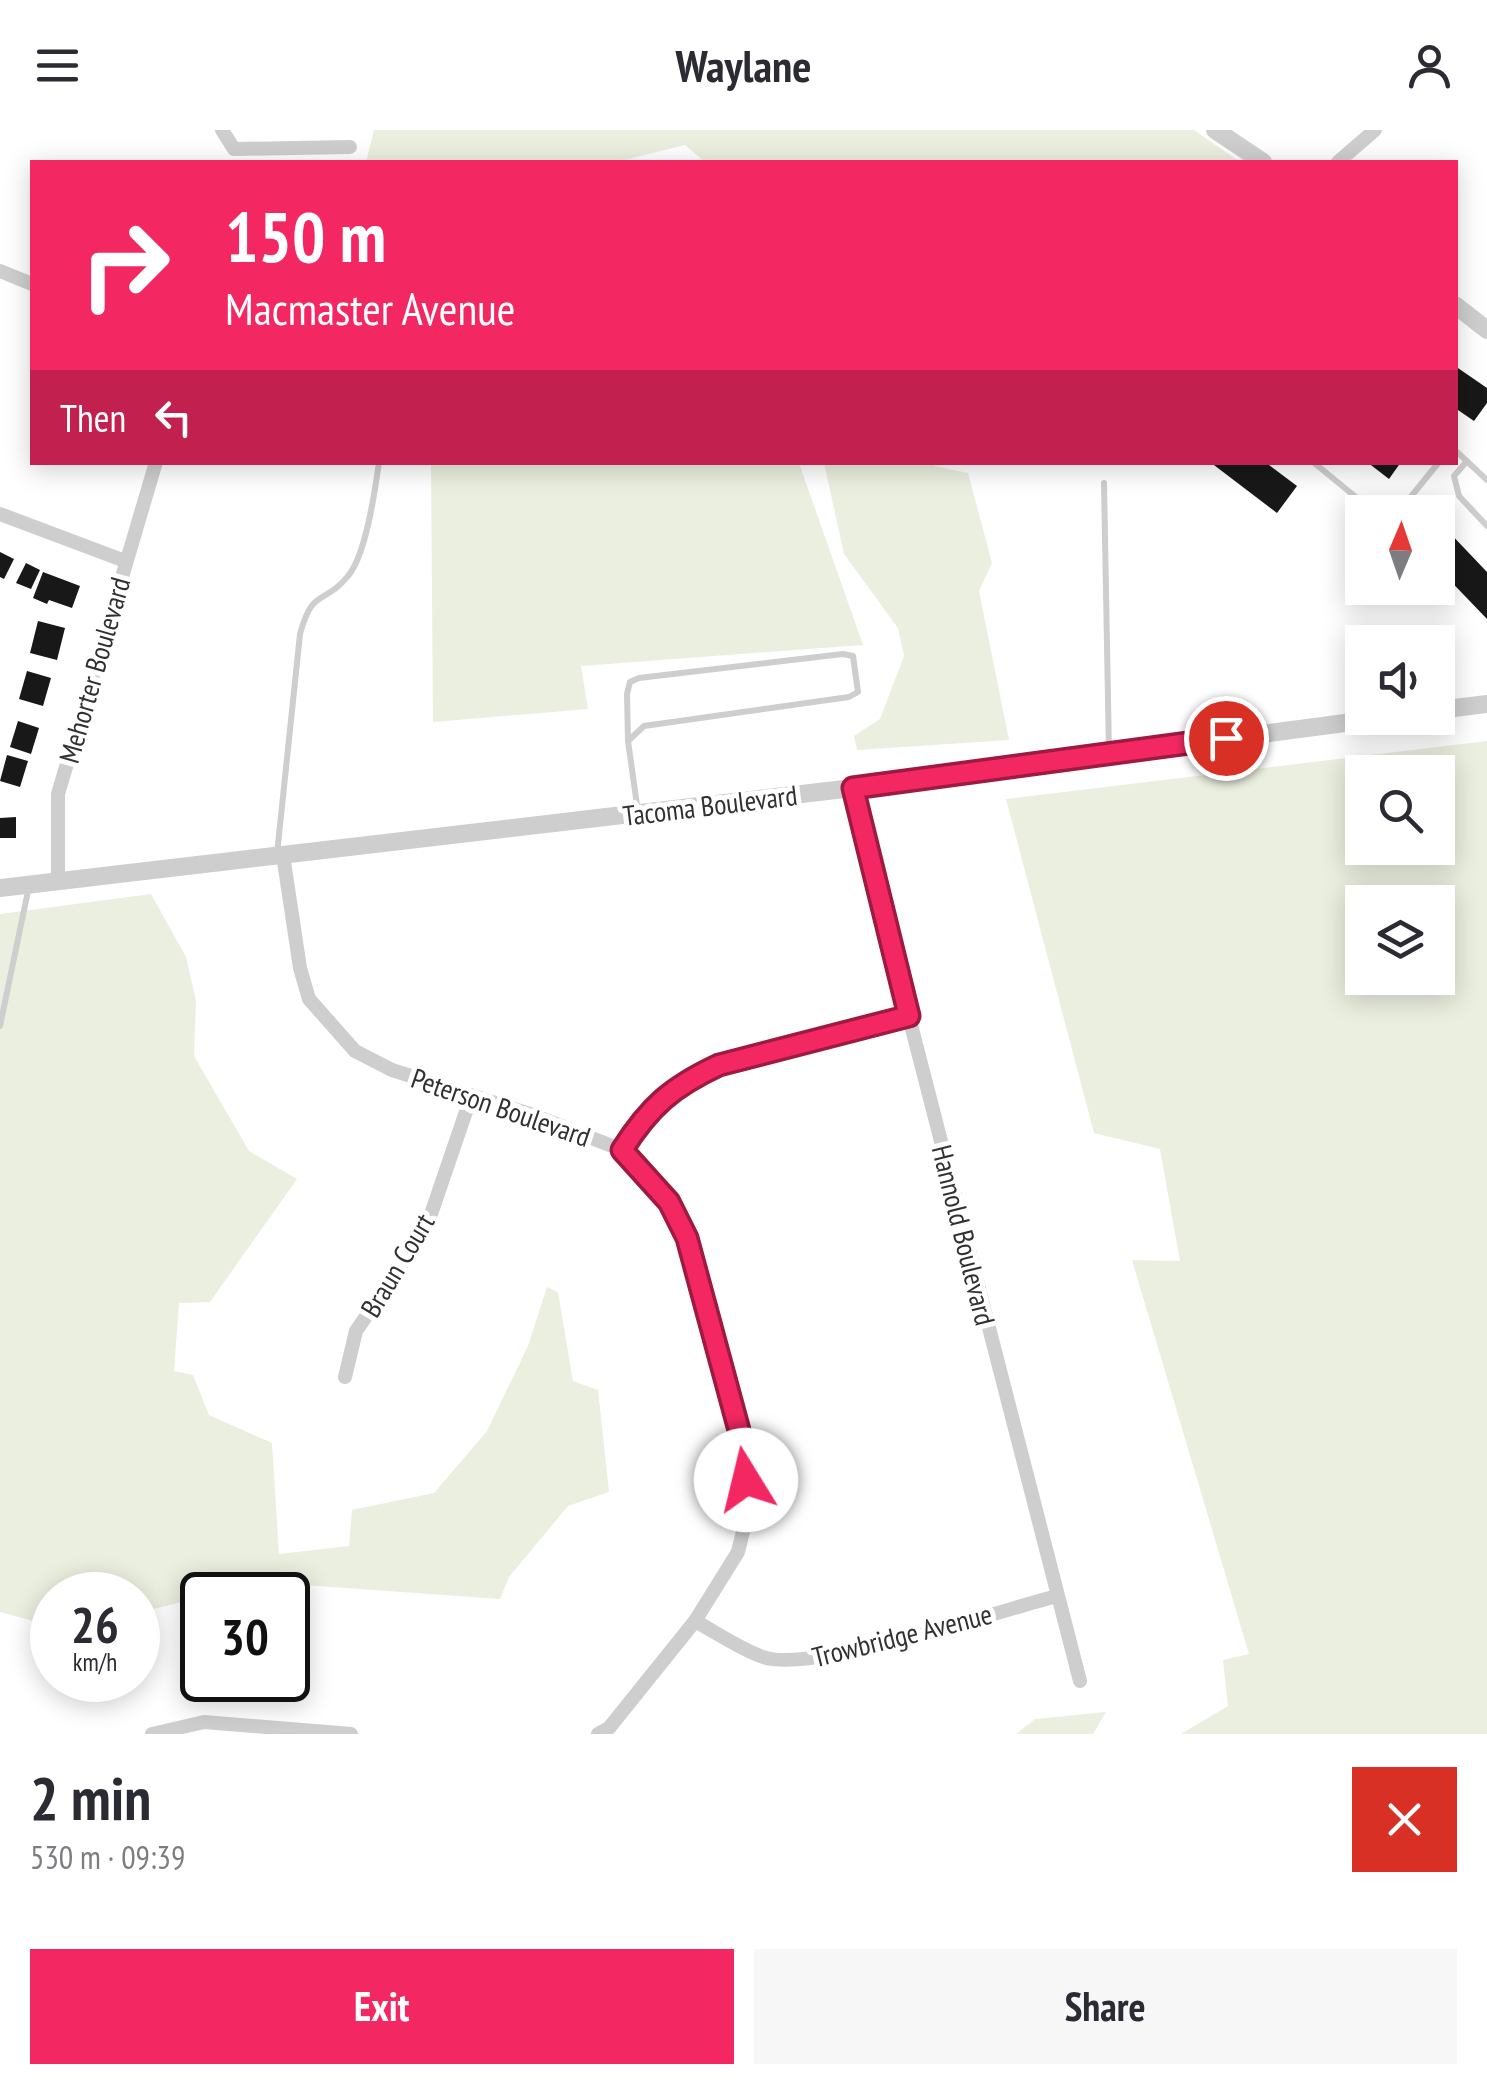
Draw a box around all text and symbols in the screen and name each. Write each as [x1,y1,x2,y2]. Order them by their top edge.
text: Waylane [676,36,812,94]
icon: menu [30,38,85,93]
icon: person [1402,38,1457,93]
text: 150 m [225,191,386,281]
icon: right [60,200,190,330]
text: Macmaster Avenue [225,279,515,337]
icon: left [146,390,201,445]
text: Then [60,393,126,442]
north arrow [1345,495,1455,605]
map controls [1345,495,1455,995]
street label: Mehorter Boulevard [50,573,138,767]
button: sound [1345,625,1455,735]
pin [1184,696,1269,781]
icon: arrive [1199,711,1254,766]
button: search [1345,755,1455,865]
street label: Tacoma Boulevard [621,776,799,834]
button: layers [1345,885,1455,995]
street label: Peterson Boulevard [407,1059,595,1155]
street label: Hannold Boulevard [924,1141,1004,1329]
street label: Braun Court [352,1206,443,1324]
position arrow [694,1428,798,1532]
speed limit sign: 30 [180,1572,310,1702]
text: 26 [71,1592,119,1657]
street label: Trowbridge Avenue [808,1595,996,1675]
text: km/h [73,1646,117,1678]
text: 2 min [30,1759,151,1837]
button: close [1352,1767,1457,1872]
text: 530 m · 09:39 [30,1836,185,1878]
button: Exit [30,1949,734,2064]
button: Share [754,1949,1457,2064]

